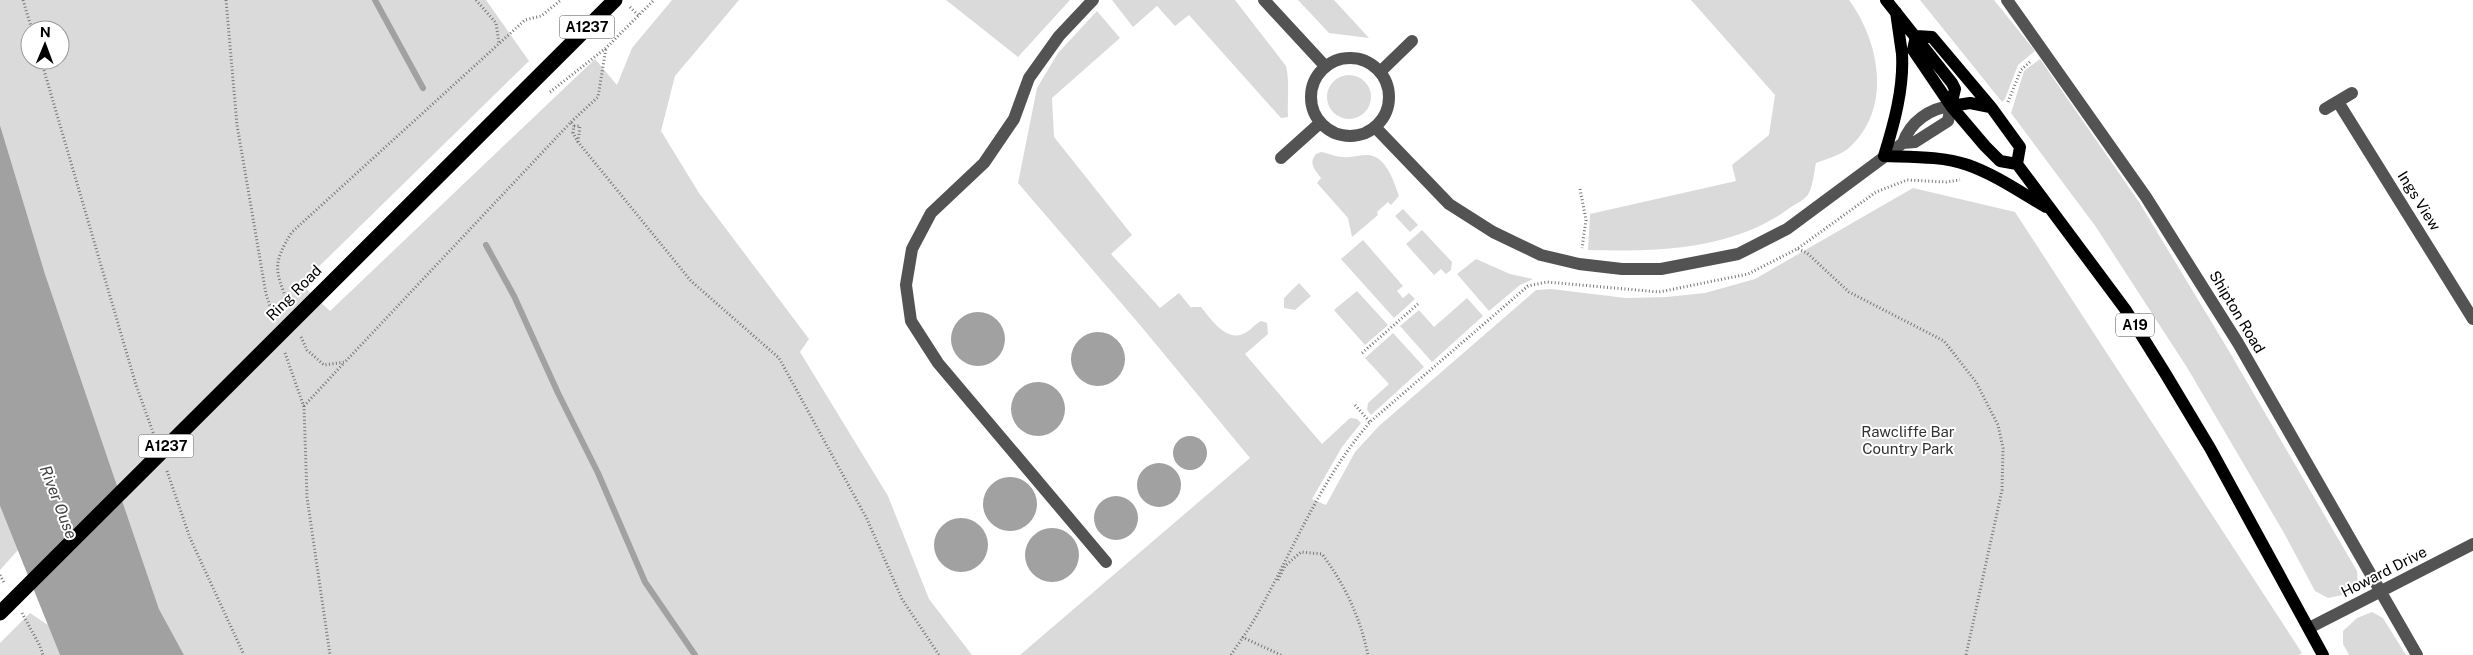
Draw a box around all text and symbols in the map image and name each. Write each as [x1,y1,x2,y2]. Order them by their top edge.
road number: A1237 [560,16,614,38]
north arrow [20,20,70,70]
text: N [40,24,51,40]
street label: Ings View [2395,168,2444,234]
street label: Ring Road [263,262,325,324]
street label: Shipton Road [2206,267,2269,356]
road number: A19 [2116,314,2154,336]
park label: Rawcliffe Bar Country Park [1861,423,1955,457]
road number: A1237 [138,434,194,458]
water label: River Ouse [36,463,81,542]
street label: Howard Drive [2338,543,2429,600]

